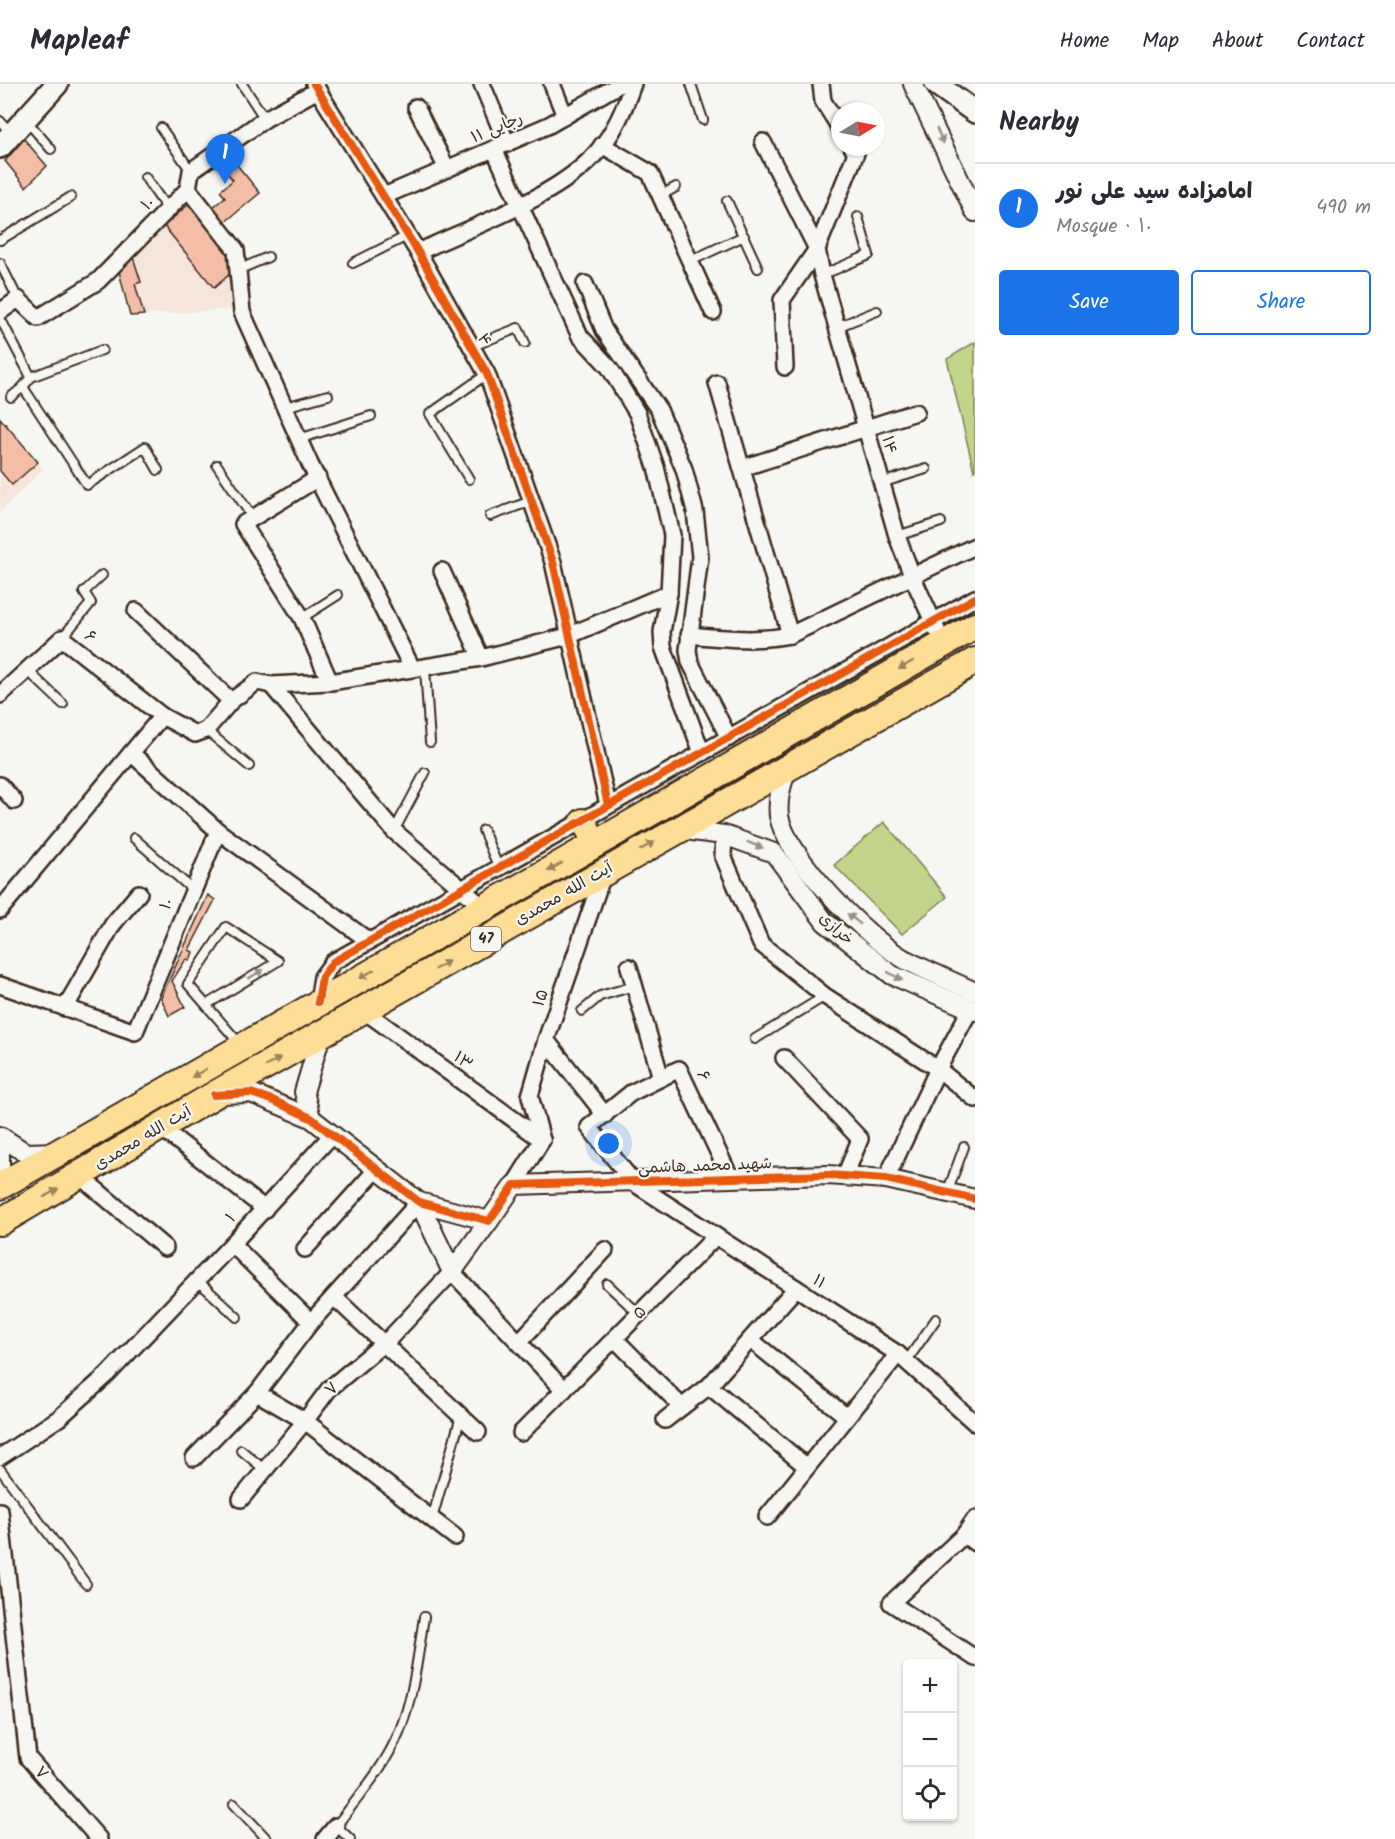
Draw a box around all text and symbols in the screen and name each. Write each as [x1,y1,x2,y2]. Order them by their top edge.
text: Mapleaf [30,19,128,64]
text: Home [1060,25,1109,58]
text: Map [1142,25,1179,58]
text: About [1212,25,1263,58]
text: Contact [1296,25,1365,58]
north arrow [831,102,885,156]
text: Nearby [999,102,1079,144]
street label: رجایی ۱۱ [467,106,527,150]
one-way arrow [935,128,945,146]
pin: 1 [206,135,244,184]
text: امامزاده سید علی نور [1056,175,1252,210]
street label: ۱۰ [135,191,161,217]
text: 1 [1015,192,1022,224]
text: 490 m [1316,192,1371,224]
text: Mosque · ۱۰ [1056,211,1152,243]
button: Save [999,270,1179,335]
button: Share [1191,270,1371,335]
street label: ۴ [470,329,498,351]
street label: ۱۴ [875,433,903,457]
street label: ۶ [78,624,102,650]
one-way arrow [897,660,914,670]
one-way arrow [746,840,764,850]
one-way arrow [639,841,656,851]
street label: آیت الله محمدی [510,855,619,932]
one-way arrow [547,861,563,872]
street label: ۱۰ [153,894,181,914]
street label: خرازی [813,906,859,952]
one-way arrow [846,912,862,925]
road number: 47 [471,927,501,951]
one-way arrow [434,959,450,970]
one-way arrow [248,969,264,980]
one-way arrow [358,969,375,979]
one-way arrow [887,971,904,981]
street label: ۱۵ [526,986,556,1010]
street label: ۱۳ [448,1045,478,1077]
one-way arrow [265,1057,282,1067]
street label: ۶ [690,1066,716,1086]
one-way arrow [191,1068,208,1078]
street label: آیت الله محمدی [90,1099,197,1177]
your location [594,1129,623,1158]
street label: شهید محمد هاشمی [638,1151,772,1181]
one-way arrow [43,1188,60,1198]
street label: ۱ [220,1207,242,1229]
street label: ۱۱ [807,1268,831,1296]
street label: ۵ [627,1300,653,1326]
street label: ۷ [319,1376,345,1402]
map controls [903,1659,957,1821]
button: + [903,1659,957,1713]
button: − [903,1713,957,1767]
street label: ۷ [28,1761,54,1785]
button: locate [903,1767,957,1821]

